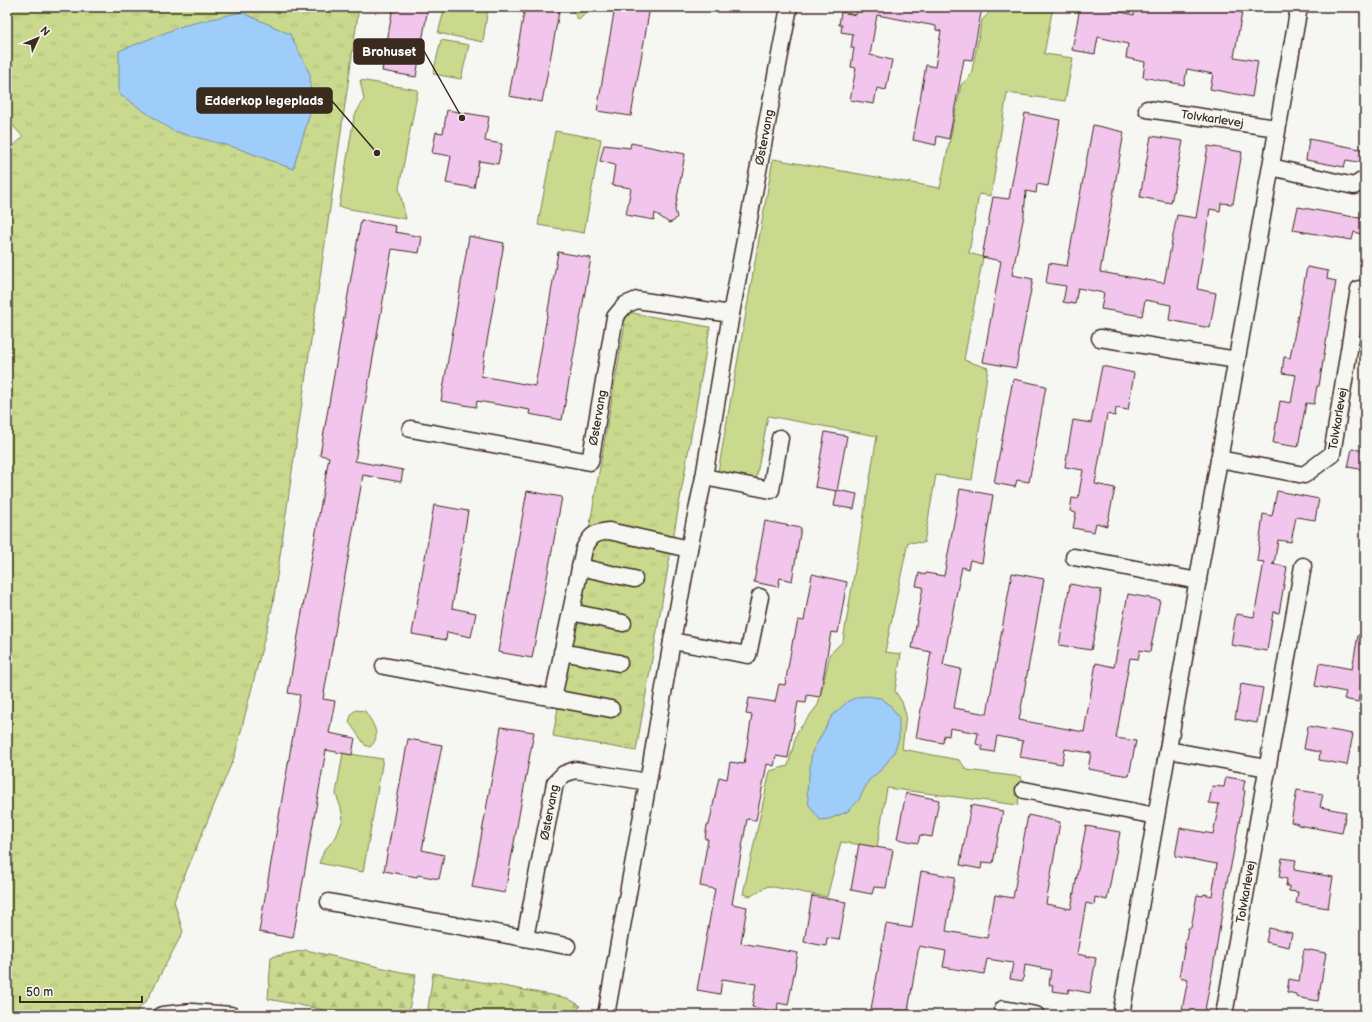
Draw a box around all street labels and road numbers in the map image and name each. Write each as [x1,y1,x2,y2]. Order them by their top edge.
street label: Tolvkarlevej [1180,107,1245,131]
street label: Østervang [752,108,777,166]
street label: Tolvkarlevej [1326,386,1351,452]
street label: Østervang [586,389,610,447]
street label: Østervang [537,783,563,842]
street label: Tolvkarlevej [1233,859,1259,924]

